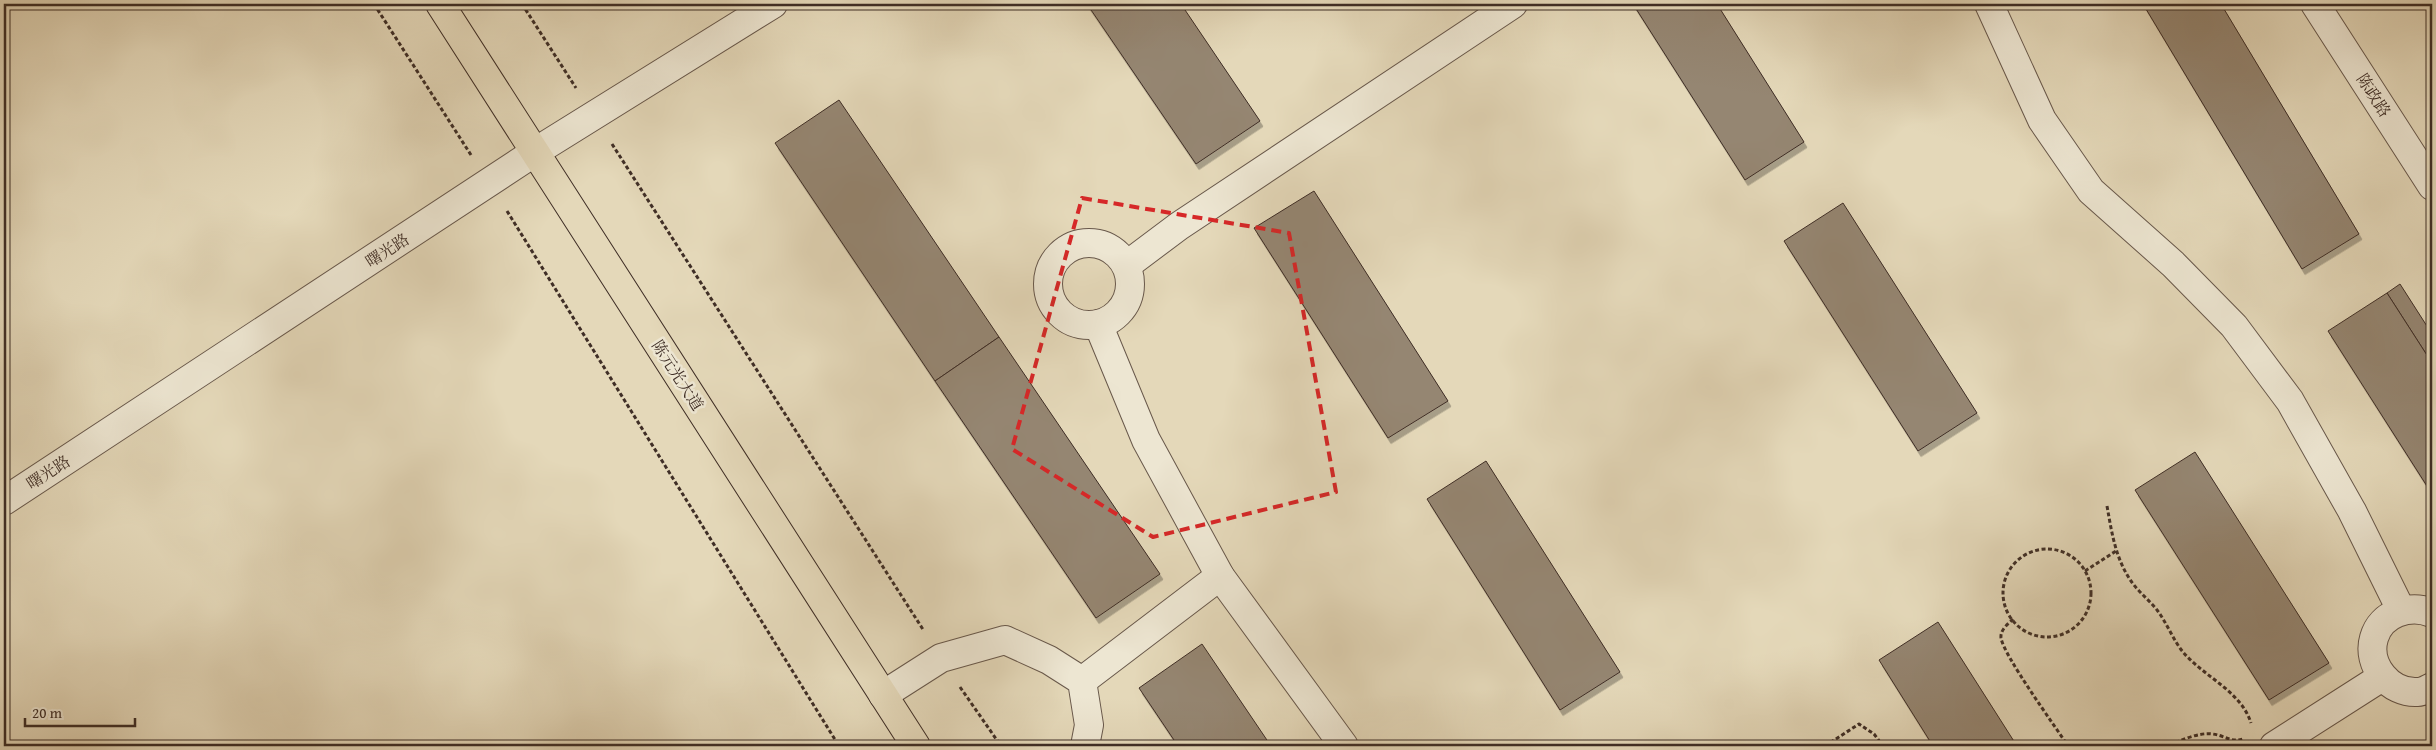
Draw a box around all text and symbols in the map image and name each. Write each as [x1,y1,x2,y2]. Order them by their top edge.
street label: 陈政路 [2351,68,2397,122]
street label: 曙光路 [360,227,414,273]
street label: 陈元光大道 [646,335,710,415]
street label: 曙光路 [21,449,75,495]
scale bar [25,695,135,727]
text: 20 m [32,702,63,723]

